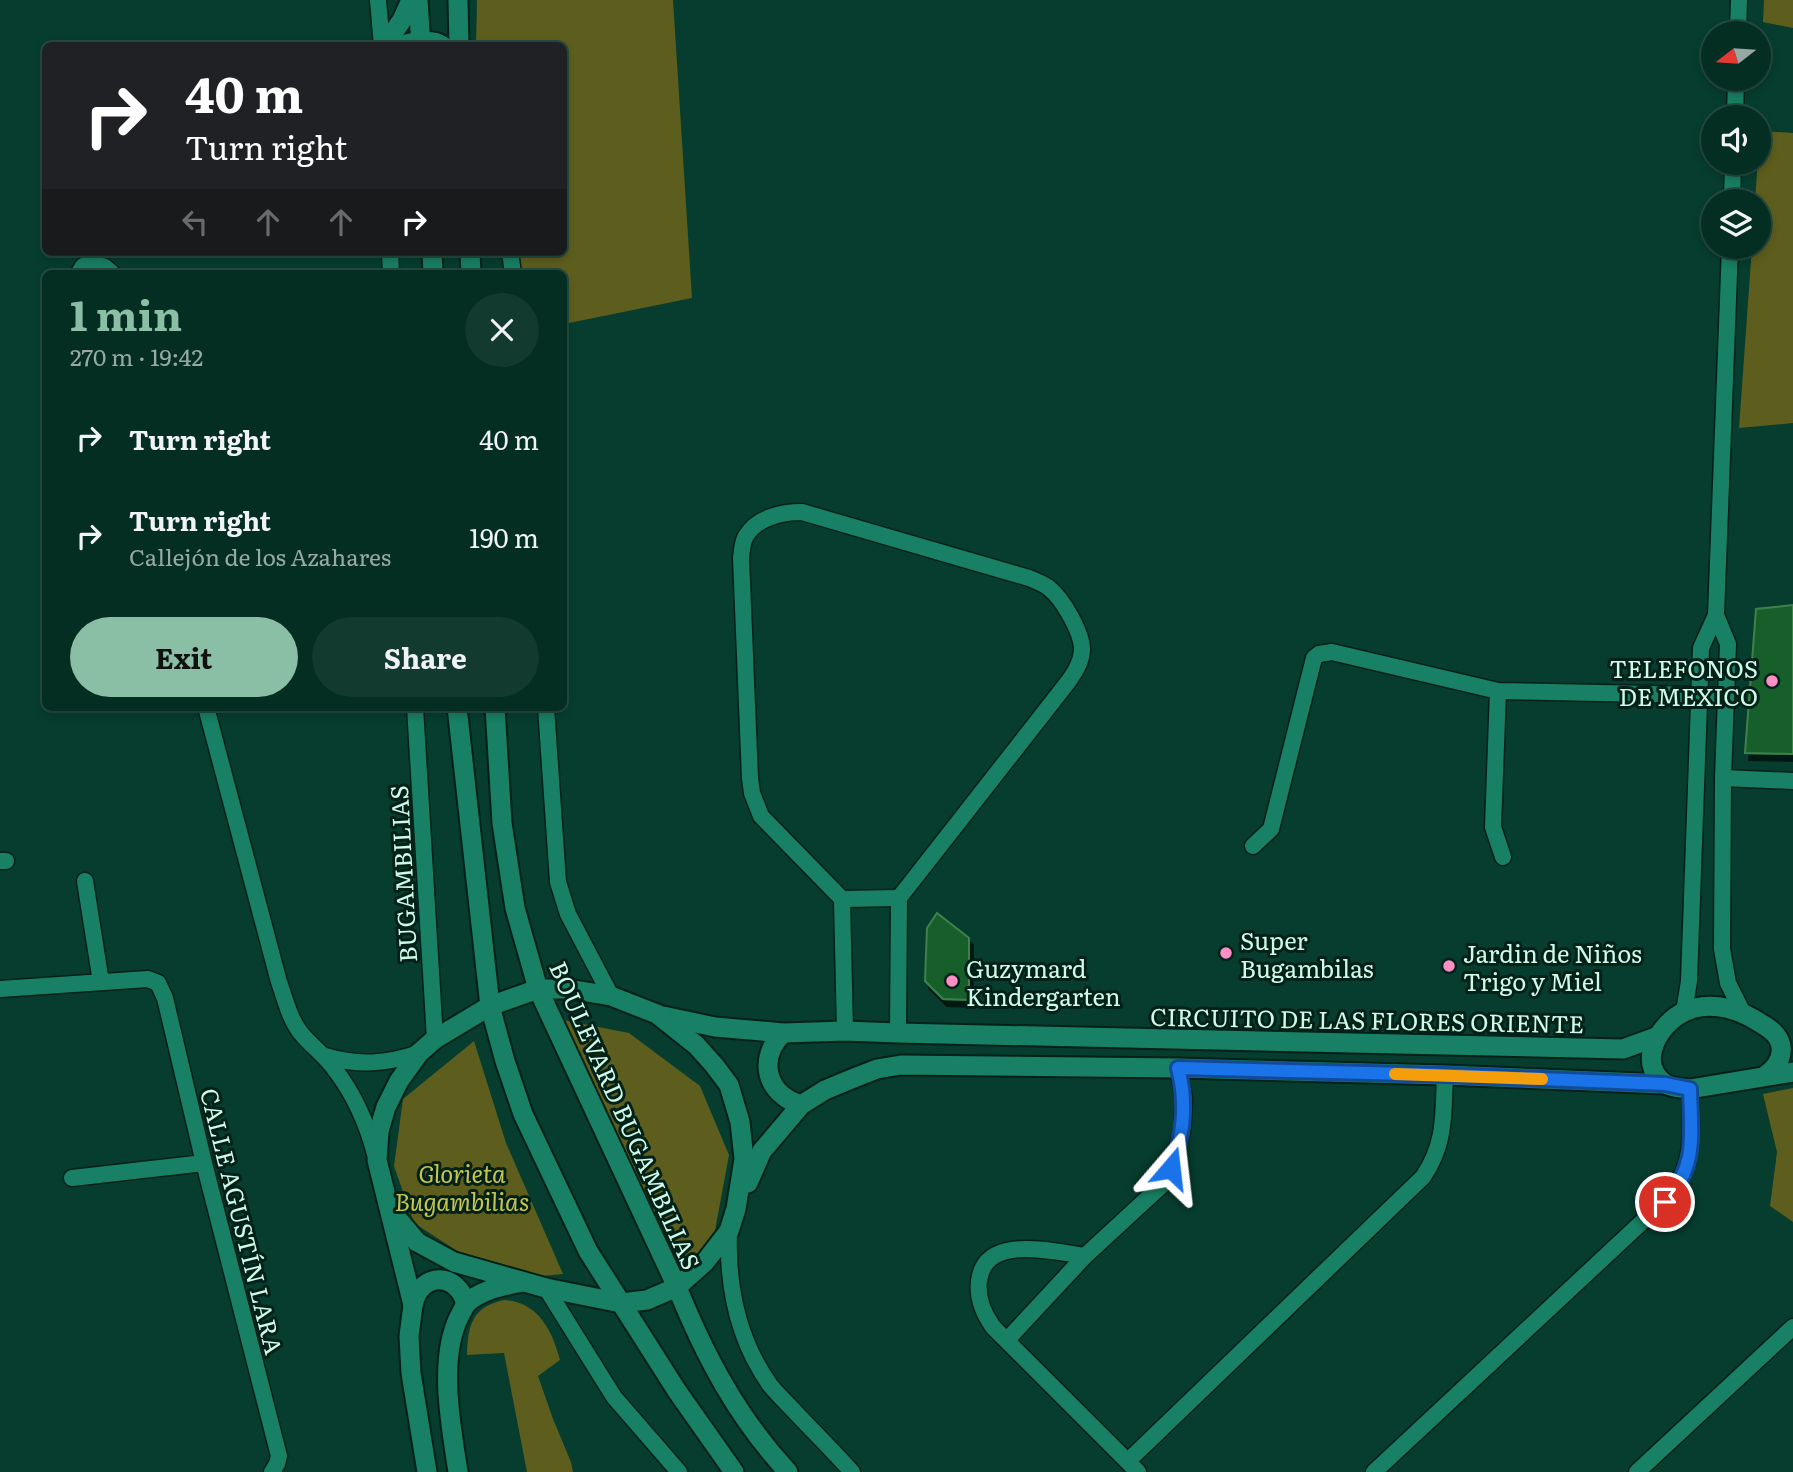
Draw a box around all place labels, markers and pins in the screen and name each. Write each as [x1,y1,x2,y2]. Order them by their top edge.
place label: TELEFONOS DE MEXICO [1609,650,1758,713]
marker: TELEFONOS DE MEXICO [1764,673,1780,689]
place label: Super Bugambilas [1240,922,1374,985]
place label: Jardin de Niños Trigo y Miel [1463,935,1642,998]
marker: Super Bugambilas [1218,945,1234,961]
place label: Guzymard Kindergarten [966,950,1121,1013]
marker: Jardin de Niños Trigo y Miel [1441,958,1457,974]
marker: Guzymard Kindergarten [944,973,960,989]
pin [1635,1172,1695,1232]

